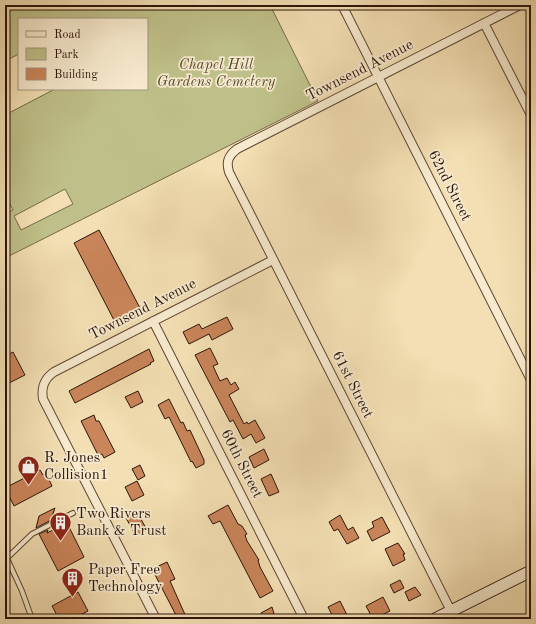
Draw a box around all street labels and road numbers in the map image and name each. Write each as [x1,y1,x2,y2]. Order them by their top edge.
street label: Townsend Avenue [304,38,416,104]
street label: 62nd Street [425,148,473,224]
street label: Townsend Avenue [87,277,199,343]
street label: 61st Street [329,349,375,421]
street label: 60th Street [217,427,265,501]

